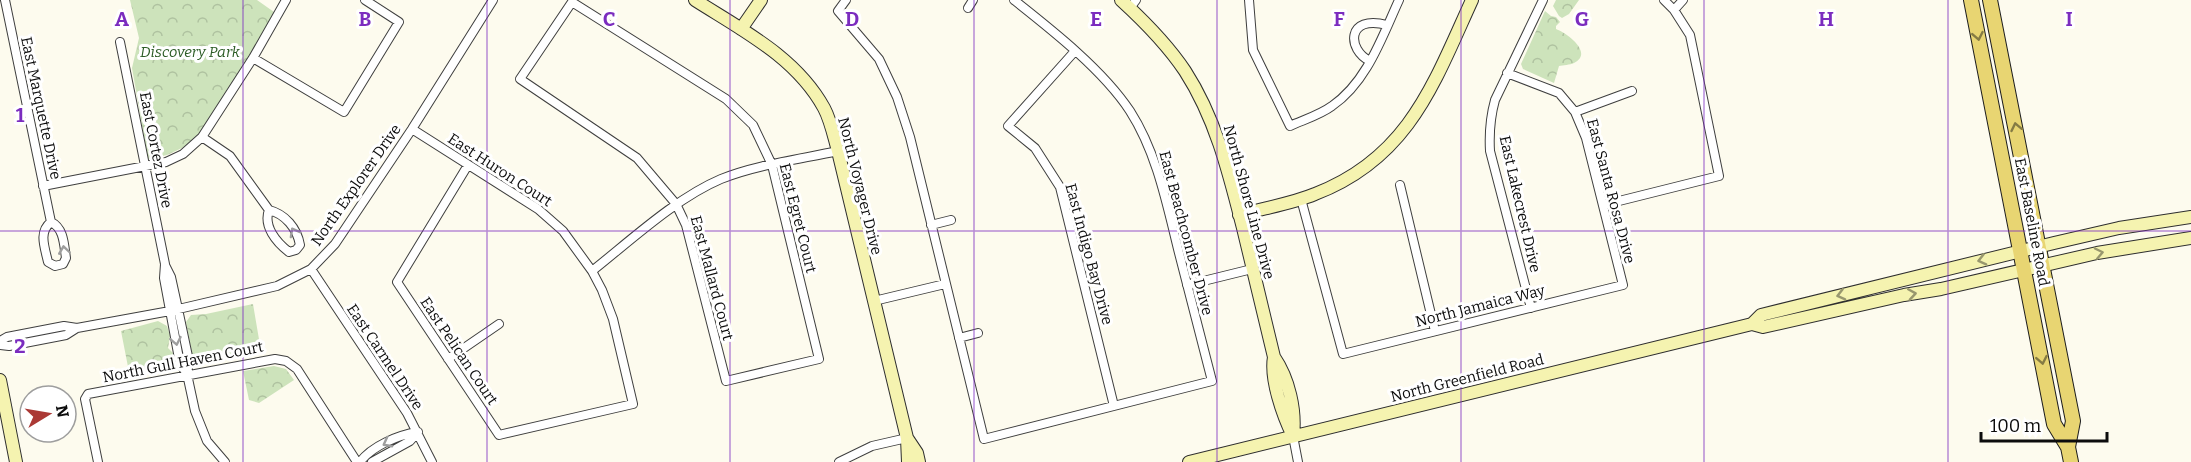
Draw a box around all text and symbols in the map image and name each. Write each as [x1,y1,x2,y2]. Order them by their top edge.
text: A [115,7,130,31]
text: B [359,7,372,31]
text: C [603,7,615,31]
text: D [845,7,859,31]
text: E [1090,7,1102,31]
text: F [1333,7,1345,31]
text: G [1575,7,1589,31]
text: H [1818,7,1834,31]
text: I [2065,7,2073,31]
one-way arrow [1971,31,1984,41]
street label: East Marquette Drive [17,35,65,181]
park label: Discovery Park [140,43,241,61]
street label: East Cortez Drive [136,90,176,210]
text: 1 [16,103,25,127]
street label: North Voyager Drive [834,115,886,257]
street label: East Santa Rosa Drive [1583,117,1639,265]
street label: North Explorer Drive [307,121,405,249]
one-way arrow [2010,122,2023,132]
street label: North Shore Line Drive [1220,123,1278,281]
street label: East Huron Court [444,130,556,211]
street label: East Lakecrest Drive [1495,134,1545,274]
street label: East Beachcomber Drive [1155,149,1217,317]
street label: East Baseline Road [2011,156,2053,288]
street label: East Egret Court [776,161,820,275]
street label: East Indigo Bay Drive [1061,181,1117,327]
street label: East Mallard Court [687,214,737,343]
one-way arrow [290,228,301,238]
one-way arrow [59,245,71,255]
one-way arrow [2094,247,2104,260]
one-way arrow [1977,253,1987,266]
street label: North Jamaica Way [1413,281,1547,331]
one-way arrow [1837,287,1847,300]
one-way arrow [1907,288,1917,300]
street label: East Pelican Court [416,294,502,409]
street label: East Carmel Drive [343,301,427,413]
text: 2 [14,334,26,358]
one-way arrow [169,335,182,345]
street label: North Gull Haven Court [101,337,265,386]
street label: North Greenfield Road [1389,350,1546,406]
one-way arrow [2035,355,2048,365]
north arrow [18,384,78,444]
text: N [52,403,73,419]
scale bar [1981,405,2107,443]
text: 100 m [1990,415,2041,437]
one-way arrow [383,436,393,447]

